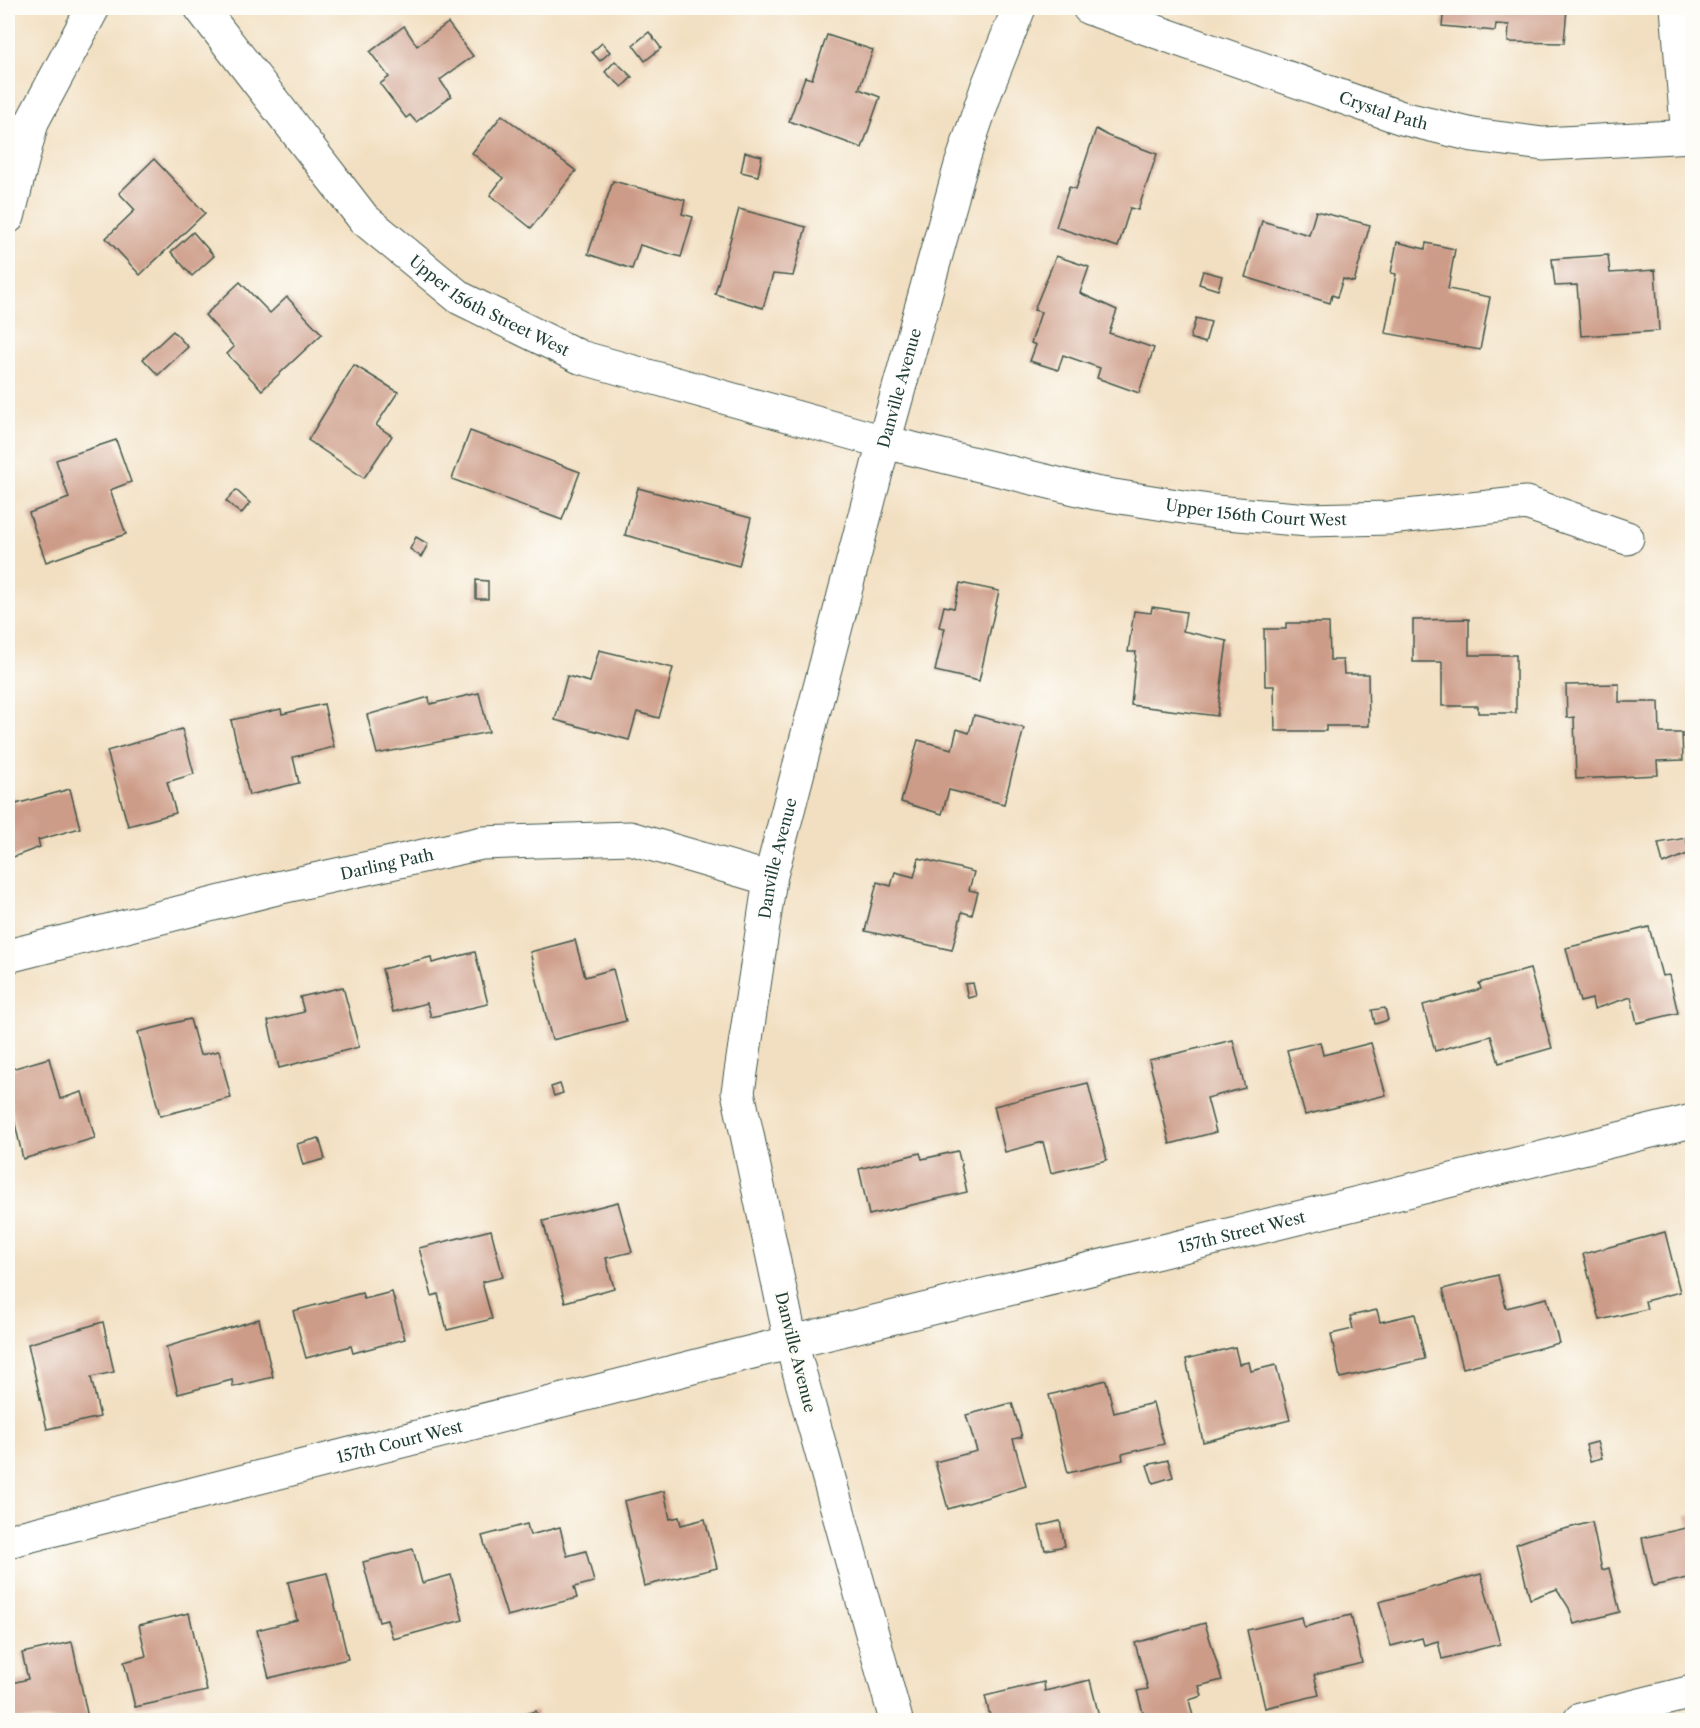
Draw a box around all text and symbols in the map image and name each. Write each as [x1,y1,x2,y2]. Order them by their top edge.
street label: Crystal Path [1337,87,1430,134]
street label: Upper 156th Street West [405,251,573,360]
street label: Danville Avenue [873,326,925,450]
street label: Upper 156th Court West [1164,494,1347,530]
street label: Danville Avenue [754,796,801,920]
street label: Darling Path [338,844,435,884]
street label: 157th Street West [1176,1206,1308,1257]
street label: Danville Avenue [771,1290,821,1414]
street label: 157th Court West [335,1416,465,1467]

